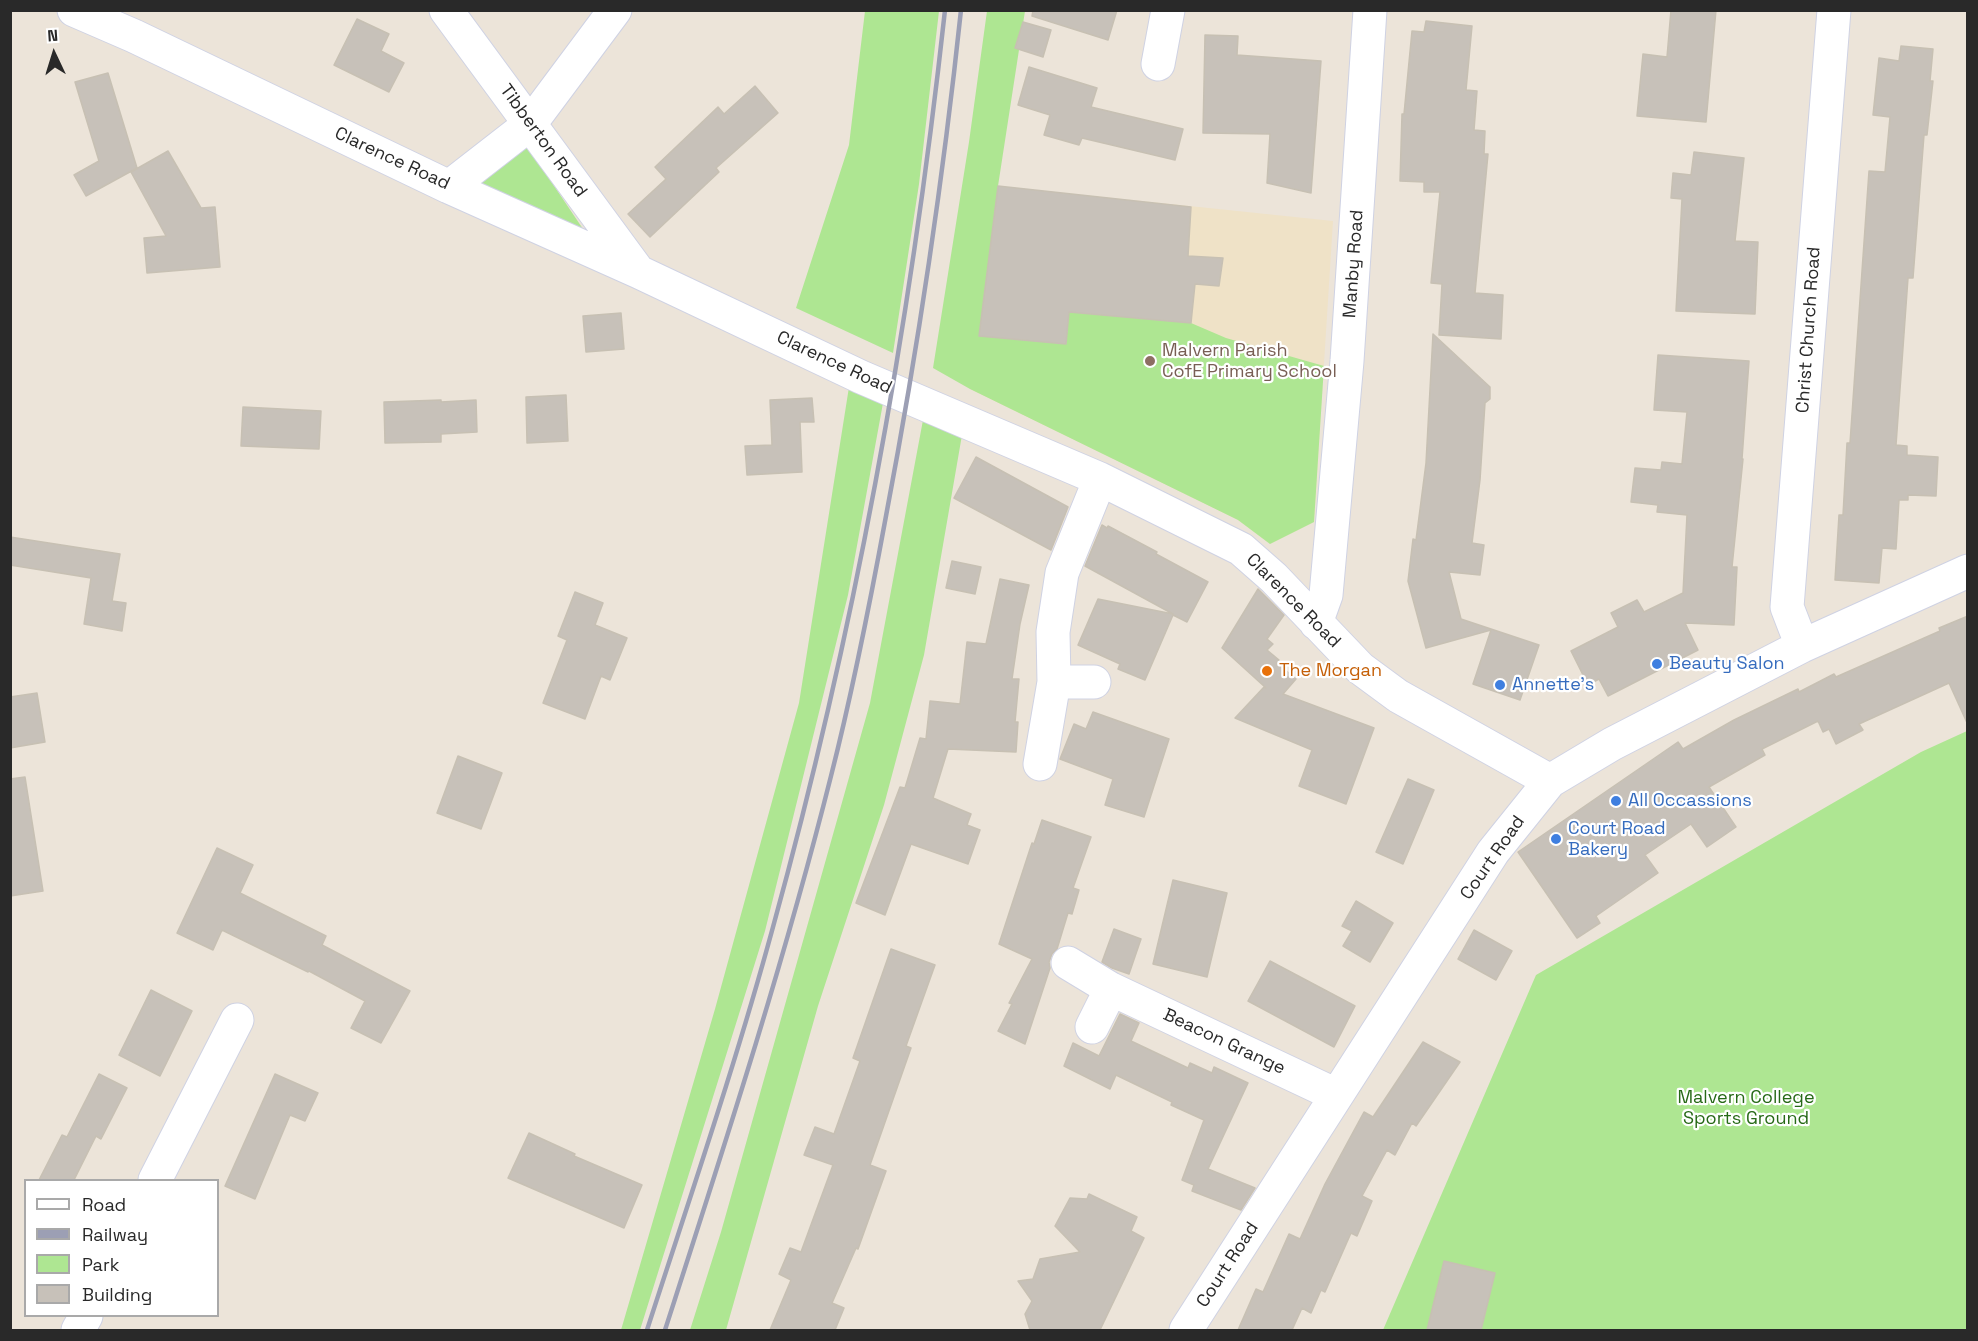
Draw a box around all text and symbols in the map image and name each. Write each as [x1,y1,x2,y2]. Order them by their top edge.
north arrow [24,24,84,84]
text: N [47,25,59,46]
street label: Tibberton Road [495,80,591,202]
street label: Clarence Road [331,123,453,195]
street label: Manby Road [1339,209,1369,319]
street label: Christ Church Road [1792,246,1826,414]
street label: Clarence Road [773,327,895,399]
place label: Malvern Parish CofE Primary School [1162,340,1337,382]
marker: Malvern Parish CofE Primary School [1143,354,1157,368]
street label: Clarence Road [1241,549,1345,653]
place label: Beauty Salon [1669,653,1785,675]
marker: Beauty Salon [1650,657,1664,671]
place label: The Morgan [1279,660,1382,682]
marker: The Morgan [1260,664,1274,678]
place label: Annette's [1512,674,1594,696]
marker: Annette's [1493,678,1507,692]
place label: All Occassions [1628,790,1752,812]
marker: All Occassions [1609,794,1623,808]
street label: Court Road [1456,812,1530,904]
place label: Court Road Bakery [1568,818,1666,860]
marker: Court Road Bakery [1549,832,1563,846]
street label: Beacon Grange [1160,1004,1288,1080]
park label: Malvern College Sports Ground [1677,1087,1815,1130]
legend [24,1179,219,1317]
text: Road [82,1193,126,1216]
street label: Court Road [1192,1218,1264,1312]
text: Railway [82,1223,148,1246]
text: Park [82,1253,119,1276]
text: Building [82,1283,152,1306]

